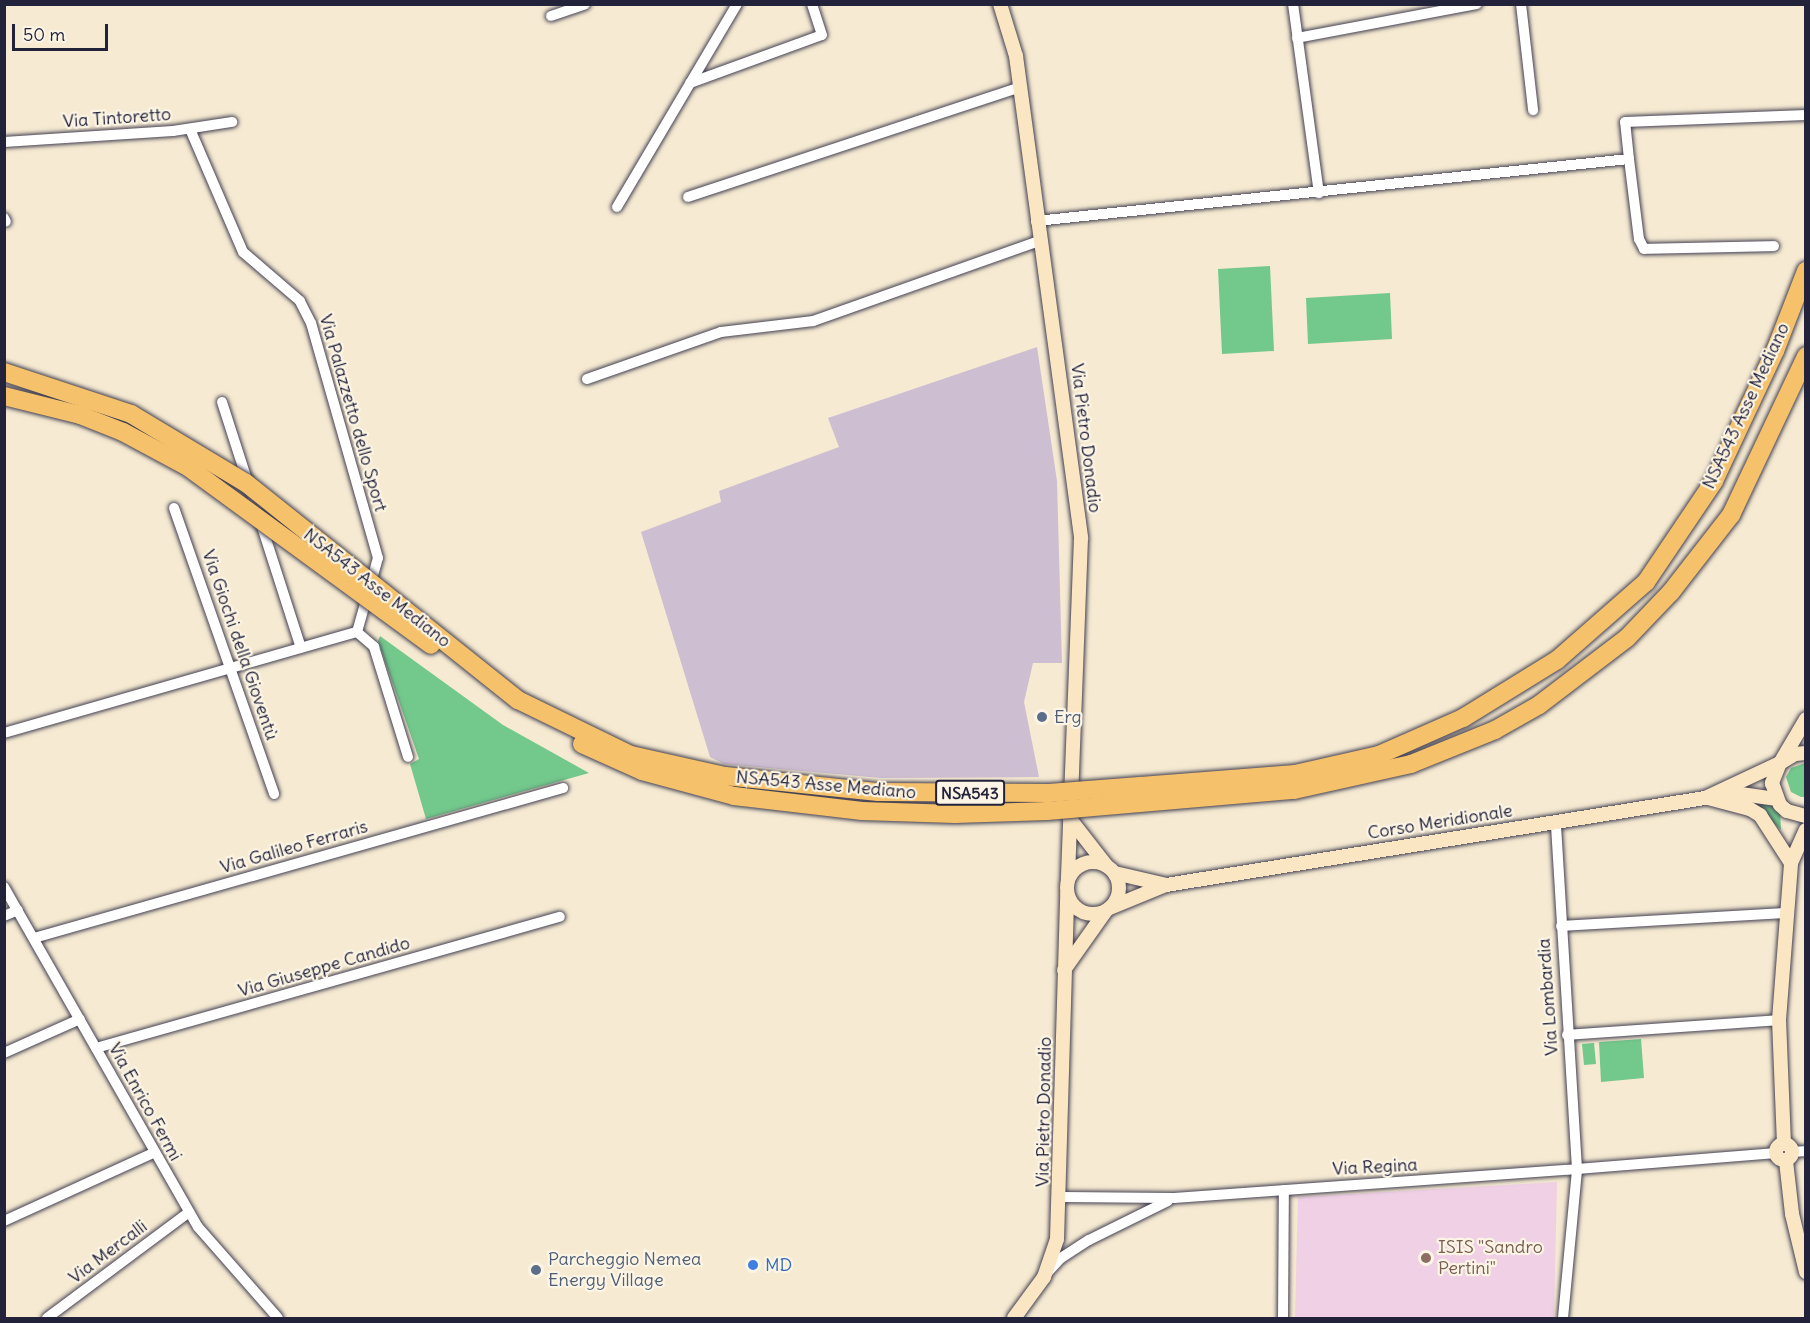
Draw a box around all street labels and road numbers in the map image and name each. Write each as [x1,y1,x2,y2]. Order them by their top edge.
street label: Via Tintoretto [62,103,172,133]
street label: Via Palazzetto dello Sport [314,312,392,514]
street label: NSA543 Asse Mediano [1698,320,1794,492]
street label: Via Pietro Donadio [1066,362,1106,514]
street label: NSA543 Asse Mediano [299,524,455,652]
street label: Via Giochi della Gioventù [197,547,283,743]
street label: NSA543 Asse Mediano [735,766,917,804]
road number: NSA543 [934,780,1006,806]
street label: Corso Meridionale [1366,800,1514,844]
street label: Via Galileo Ferraris [218,816,370,878]
street label: Via Giuseppe Candido [236,932,412,1002]
street label: Via Lombardia [1533,938,1563,1056]
street label: Via Pietro Donadio [1032,1037,1056,1187]
street label: Via Enrico Fermi [104,1039,186,1165]
street label: Via Regina [1332,1154,1418,1180]
street label: Via Mercalli [65,1216,151,1288]

